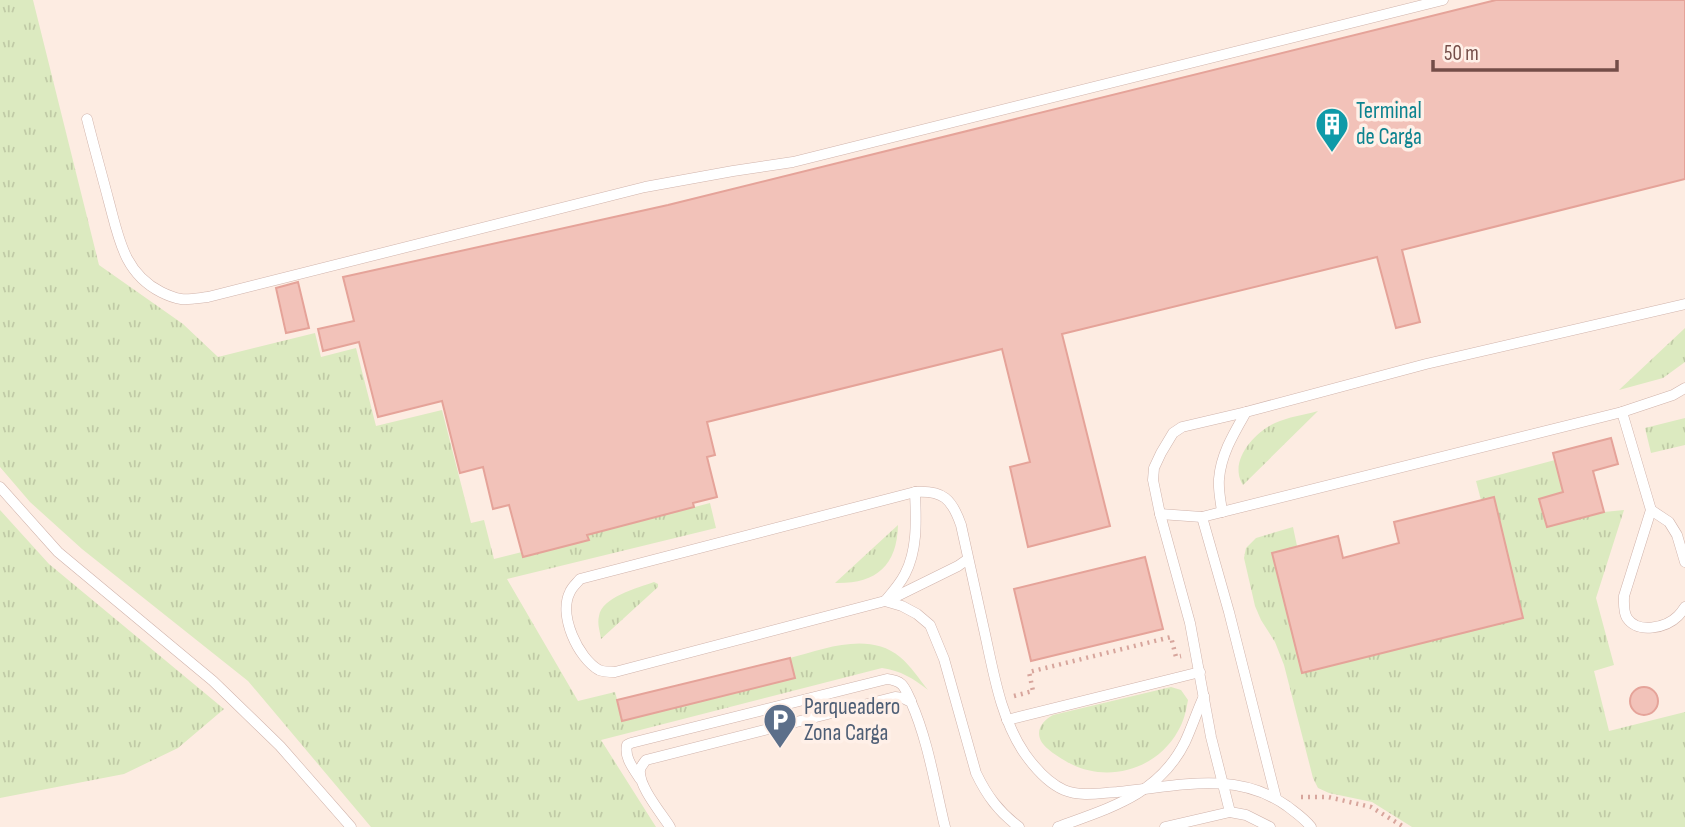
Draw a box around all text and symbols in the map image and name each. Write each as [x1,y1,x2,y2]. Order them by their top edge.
scale bar [1433,28,1617,72]
text: 50 m [1444,41,1479,66]
place label: Terminal de Carga [1356,97,1422,151]
building icon: Terminal de Carga [1313,105,1351,154]
place label: Parqueadero Zona Carga [804,693,900,747]
parking icon: Parqueadero Zona Carga [761,701,799,750]

